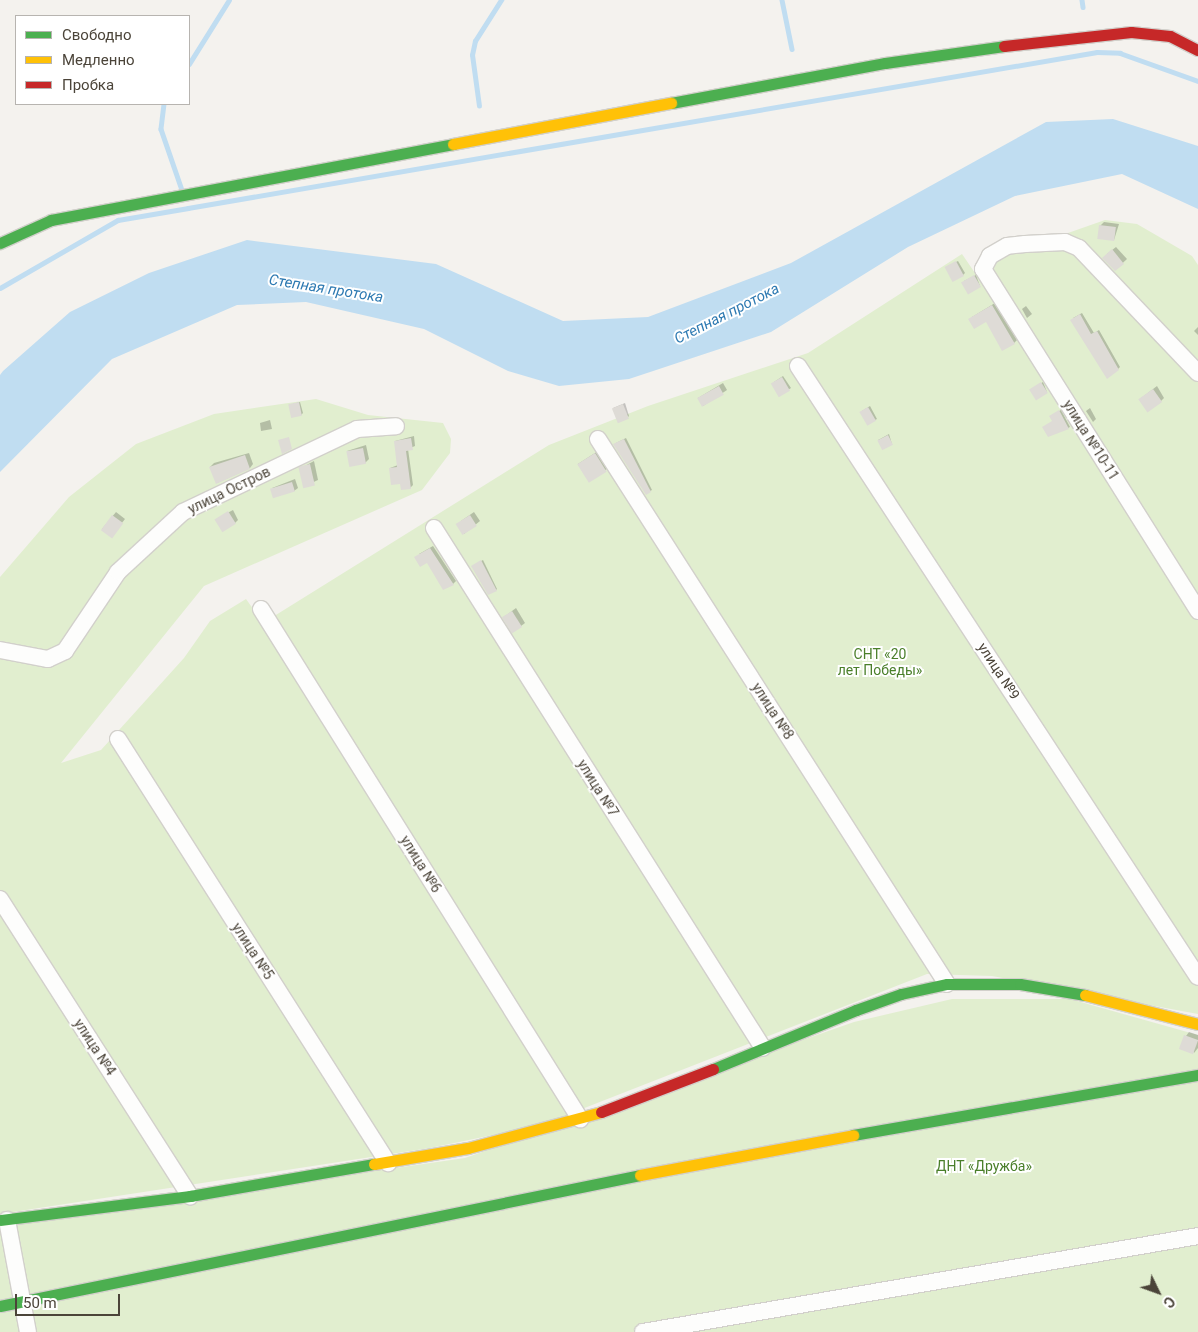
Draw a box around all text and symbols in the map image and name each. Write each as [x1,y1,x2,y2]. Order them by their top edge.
legend [15,15,190,105]
text: Свободно [62,26,131,44]
text: Медленно [62,51,135,69]
text: Пробка [62,76,114,94]
water label: Степная протока [268,271,384,307]
water label: Степная протока [671,280,783,348]
street label: улица №10-11 [1060,397,1122,483]
street label: улица Остров [185,463,273,517]
street label: улица №9 [974,640,1024,702]
park label: СНТ «20 лет Победы» [838,646,922,679]
street label: улица №8 [748,680,798,742]
street label: улица №7 [574,756,622,820]
street label: улица №6 [397,832,445,896]
street label: улица №5 [228,920,278,982]
street label: улица №4 [70,1016,120,1078]
park label: ДНТ «Дружба» [936,1158,1032,1174]
north arrow [1133,1267,1183,1317]
scale bar [18,1284,122,1316]
text: С [1160,1293,1178,1311]
text: 50 m [23,1294,57,1312]

